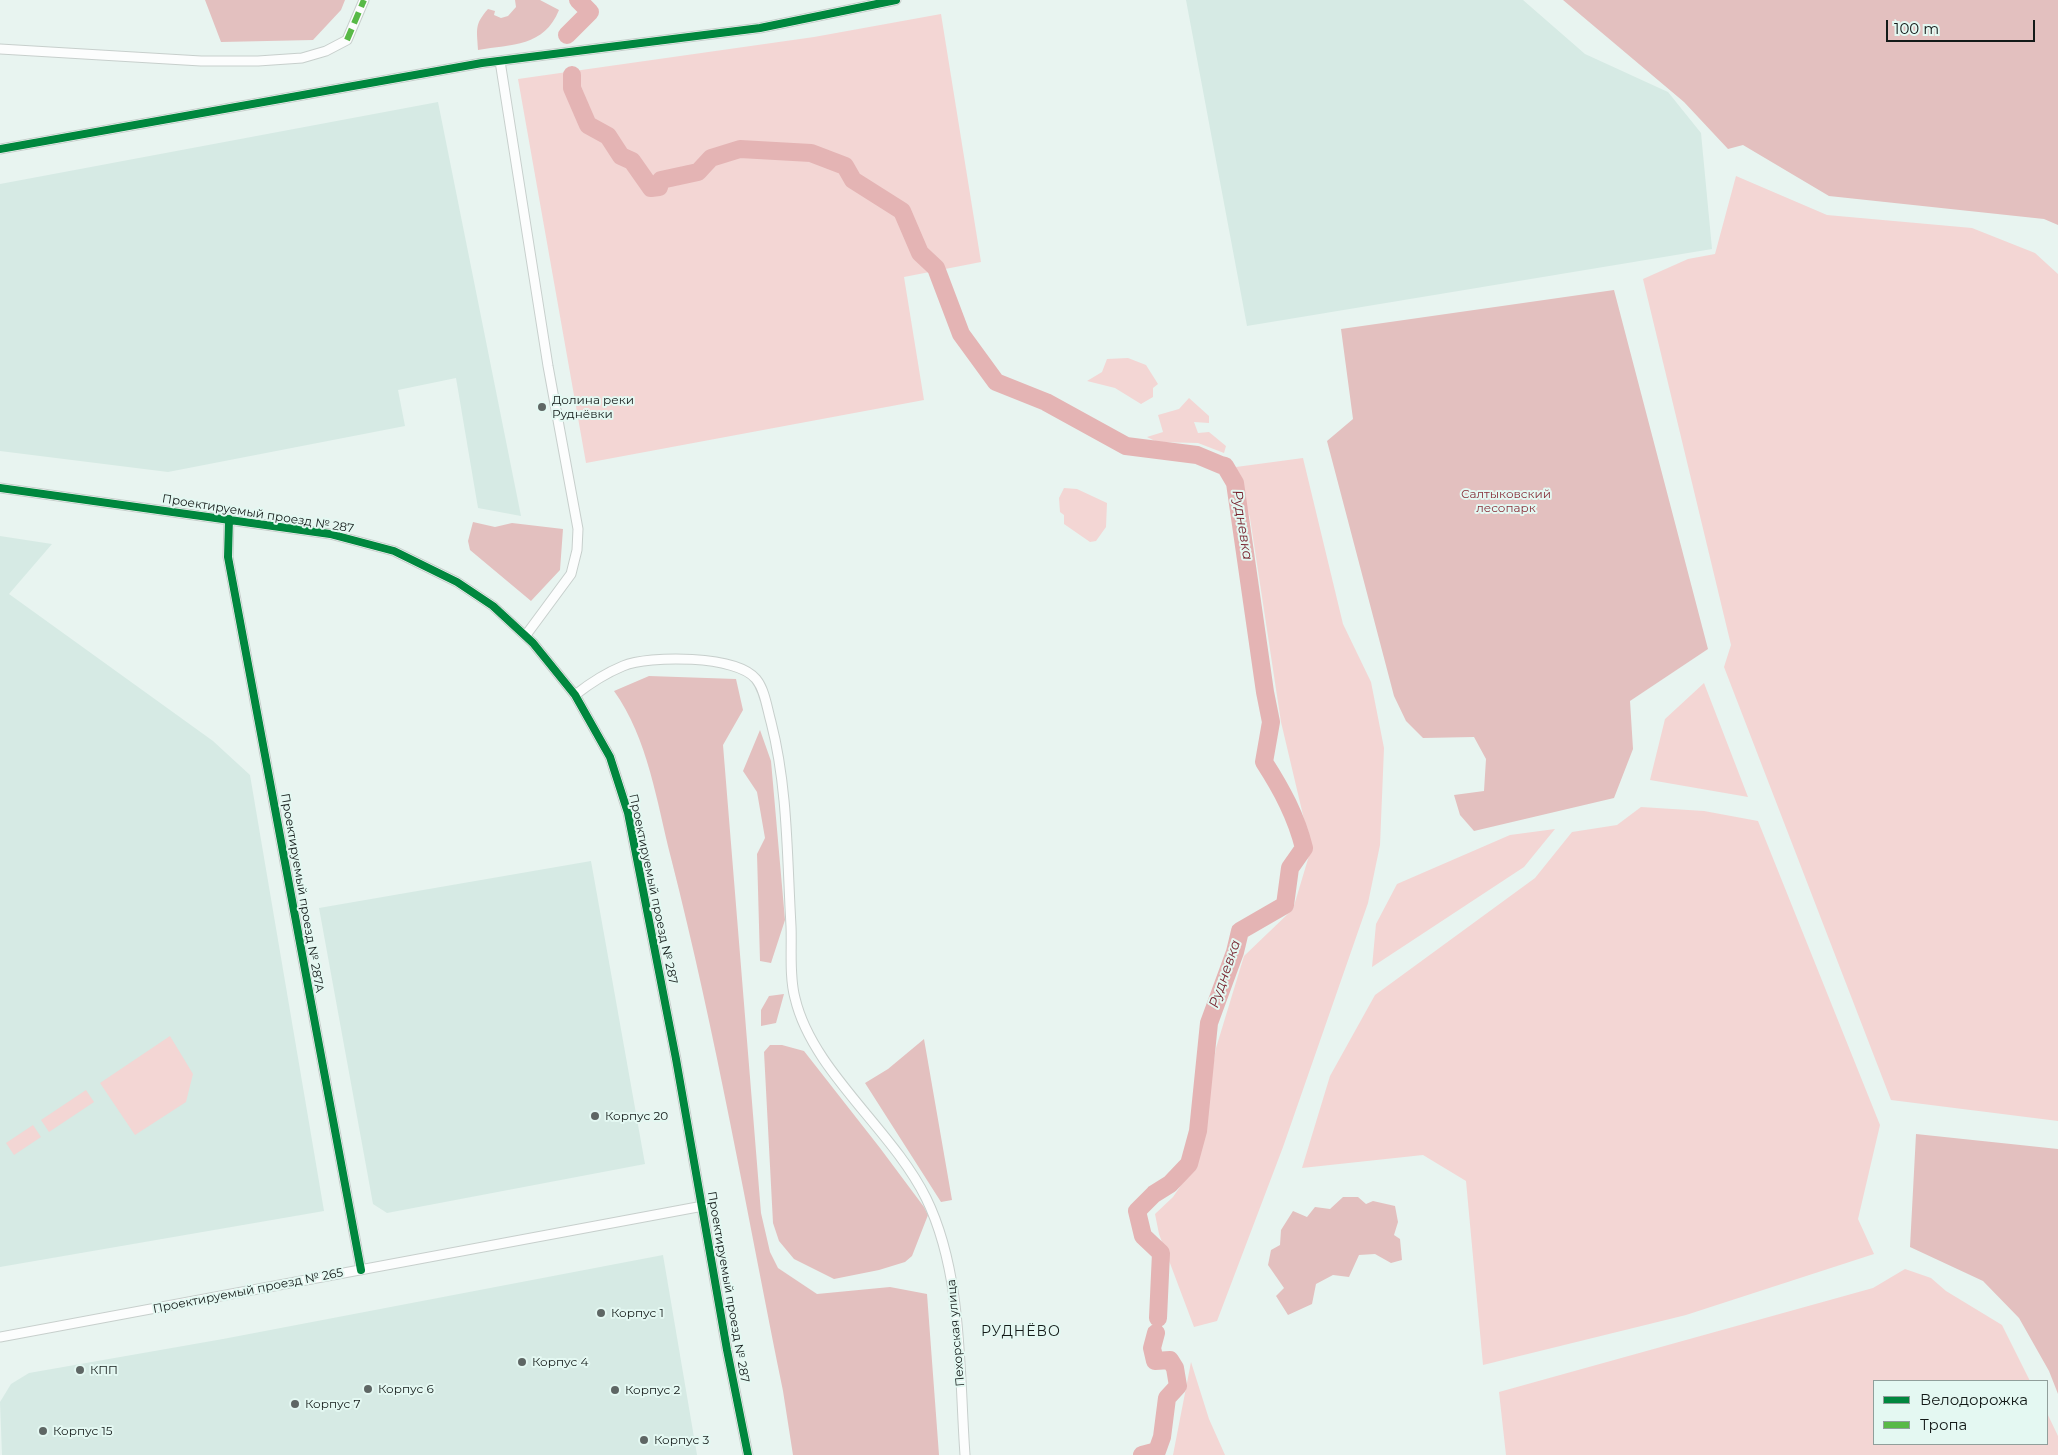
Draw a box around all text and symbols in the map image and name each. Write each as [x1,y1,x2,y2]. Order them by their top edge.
scale bar [1888,10,2037,42]
text: 100 m [1894,19,1939,38]
place label: Долина реки Руднёвки [552,393,634,421]
marker: Долина реки Руднёвки [536,401,548,413]
park label: Салтыковский лесопарк [1461,487,1551,515]
water label: Рудневка [1228,489,1256,561]
street label: Проектируемый проезд № 287 [161,492,355,536]
street label: Проектируемый проезд № 287А [277,792,327,994]
street label: Проектируемый проезд № 287 [626,793,680,985]
water label: Рудневка [1206,938,1244,1010]
place label: Корпус 20 [605,1109,668,1123]
marker: Корпус 20 [589,1110,601,1122]
street label: Проектируемый проезд № 287 [704,1190,752,1384]
street label: Проектируемый проезд № 265 [152,1265,344,1317]
street label: Пехорская улица [944,1279,968,1387]
place label: Корпус 1 [611,1306,664,1320]
marker: Корпус 1 [595,1307,607,1319]
district label: РУДНЁВО [980,1324,1062,1340]
place label: Корпус 4 [532,1355,588,1369]
marker: Корпус 4 [516,1356,528,1368]
place label: КПП [90,1363,118,1377]
marker: КПП [74,1364,86,1376]
legend [1873,1380,2048,1445]
place label: Корпус 6 [378,1382,434,1396]
marker: Корпус 6 [362,1383,374,1395]
place label: Корпус 2 [625,1383,680,1397]
marker: Корпус 2 [609,1384,621,1396]
text: Велодорожка [1920,1390,2028,1409]
place label: Корпус 7 [305,1397,360,1411]
marker: Корпус 7 [289,1398,301,1410]
text: Тропа [1920,1415,1967,1434]
place label: Корпус 15 [53,1424,113,1438]
marker: Корпус 15 [37,1425,49,1437]
place label: Корпус 3 [654,1433,709,1447]
marker: Корпус 3 [638,1434,650,1446]

